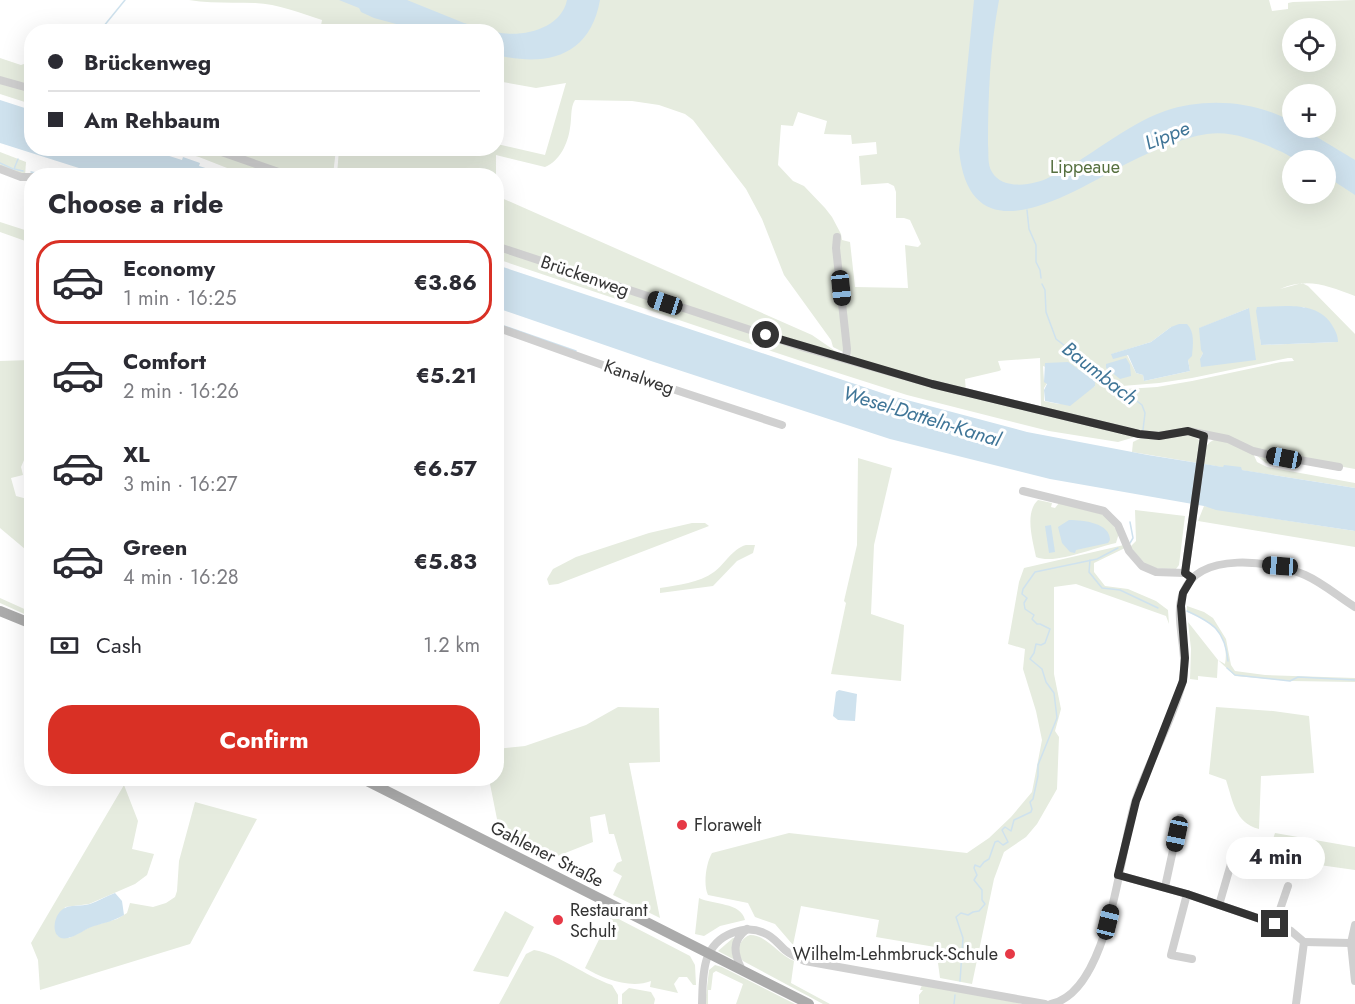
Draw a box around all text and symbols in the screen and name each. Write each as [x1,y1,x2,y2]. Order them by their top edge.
map controls [1282,18,1336,204]
button: locate [1282,18,1336,72]
text: Brückenweg [84,46,211,78]
button: + [1282,84,1336,138]
text: Am Rehbaum [84,104,220,136]
water label: Lippe [1140,113,1194,158]
button: − [1282,150,1336,204]
park label: Lippeaue [1050,154,1120,180]
text: Choose a ride [48,184,223,223]
street label: Brückenweg [537,249,633,303]
text: Economy [123,252,215,284]
icon: car [51,255,105,309]
text: €3.86 [414,266,477,298]
car [830,269,852,307]
text: 1 min · 16:25 [123,284,236,313]
car [645,289,685,317]
route start [752,321,779,348]
water label: Baumbach [1056,335,1144,412]
text: Comfort [123,345,206,377]
icon: car [51,348,105,402]
street label: Kanalweg [600,353,678,401]
text: €5.21 [416,359,477,391]
text: 2 min · 16:26 [123,377,239,406]
water label: Wesel-Datteln-Kanal [839,379,1006,455]
text: XL [123,438,150,470]
icon: car [51,441,105,495]
car [1265,446,1303,470]
text: €6.57 [413,452,477,484]
text: 3 min · 16:27 [123,470,238,499]
text: Green [123,531,187,563]
icon: car [51,534,105,588]
text: €5.83 [414,545,477,577]
car [1261,556,1299,576]
text: 4 min · 16:28 [123,563,239,592]
icon: cash [48,629,81,662]
text: Cash [96,629,142,661]
text: 1.2 km [423,631,480,660]
button: Confirm [48,705,480,774]
place label: Florawelt [694,812,762,838]
street label: Gahlener Straße [486,814,608,894]
car [1164,815,1190,853]
marker: Florawelt [675,818,689,832]
callout: 4 min [1226,837,1324,879]
text: 4 min [1249,843,1302,872]
place label: Restaurant Schult [570,897,648,944]
car [1095,902,1121,942]
route end [1261,910,1288,937]
marker: Restaurant Schult [551,913,565,927]
place label: Wilhelm-Lehmbruck-Schule [793,941,998,967]
marker: Wilhelm-Lehmbruck-Schule [1003,947,1017,961]

